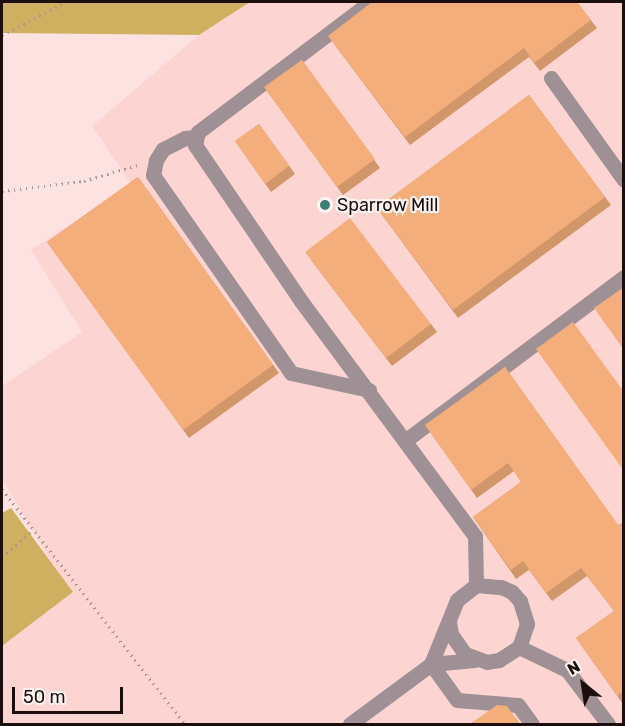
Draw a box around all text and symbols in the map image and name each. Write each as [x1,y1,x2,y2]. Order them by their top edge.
place label: Sparrow Mill [337,194,439,216]
marker: Sparrow Mill [318,198,332,212]
north arrow [553,654,613,714]
text: N [564,657,583,679]
scale bar [15,675,126,713]
text: 50 m [23,686,66,708]

